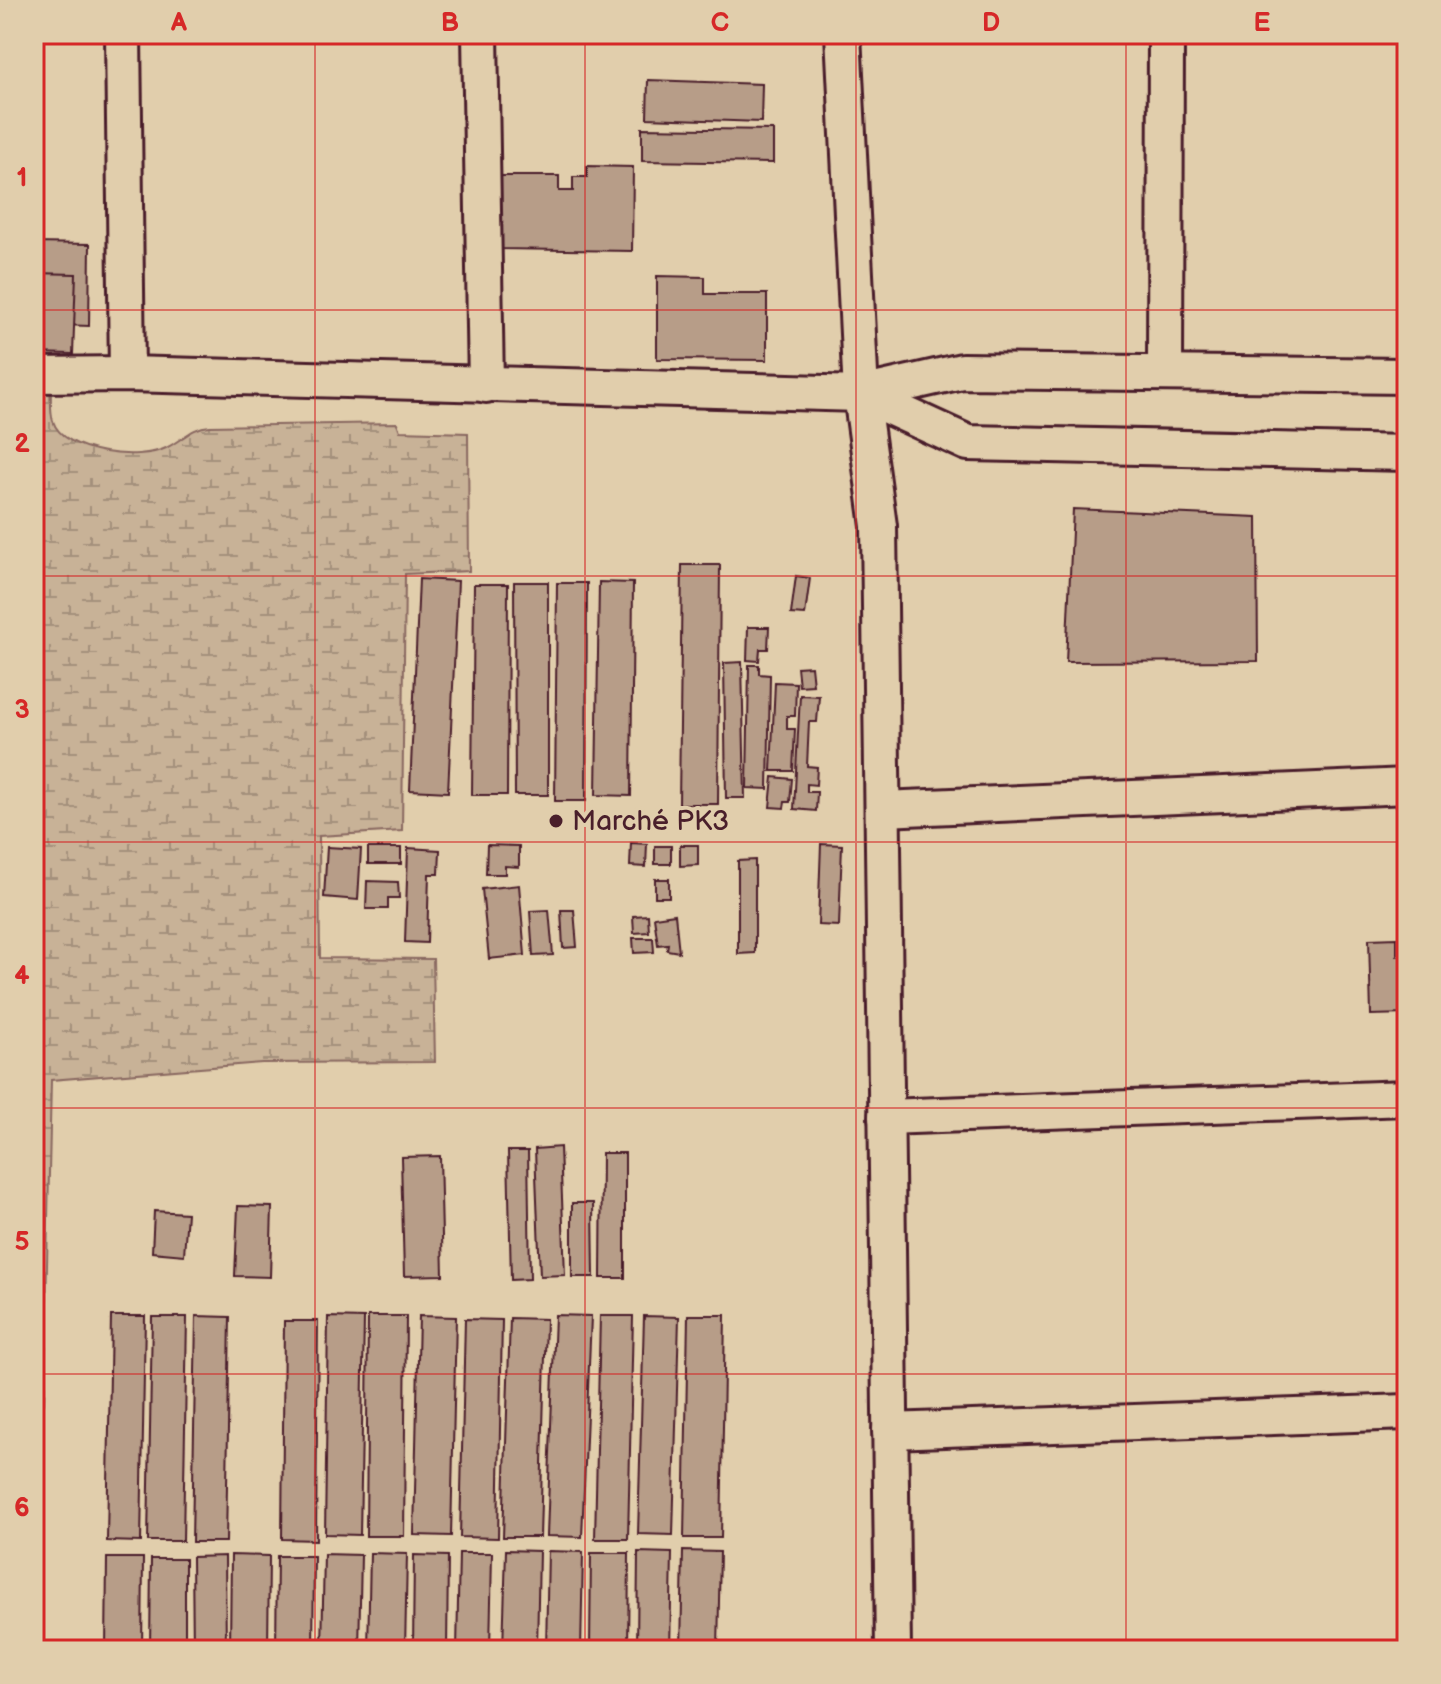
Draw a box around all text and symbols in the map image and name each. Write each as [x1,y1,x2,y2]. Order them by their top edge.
text: A [170,8,187,39]
text: B [441,8,459,39]
text: C [711,8,729,39]
text: D [982,8,1000,39]
text: E [1254,8,1271,39]
text: 1 [17,163,27,194]
text: 2 [14,429,30,460]
text: 3 [14,695,30,726]
place label: Marché PK3 [572,805,729,838]
marker: Marché PK3 [547,812,565,830]
text: 4 [14,961,30,992]
text: 5 [14,1227,30,1258]
text: 6 [14,1493,30,1524]

